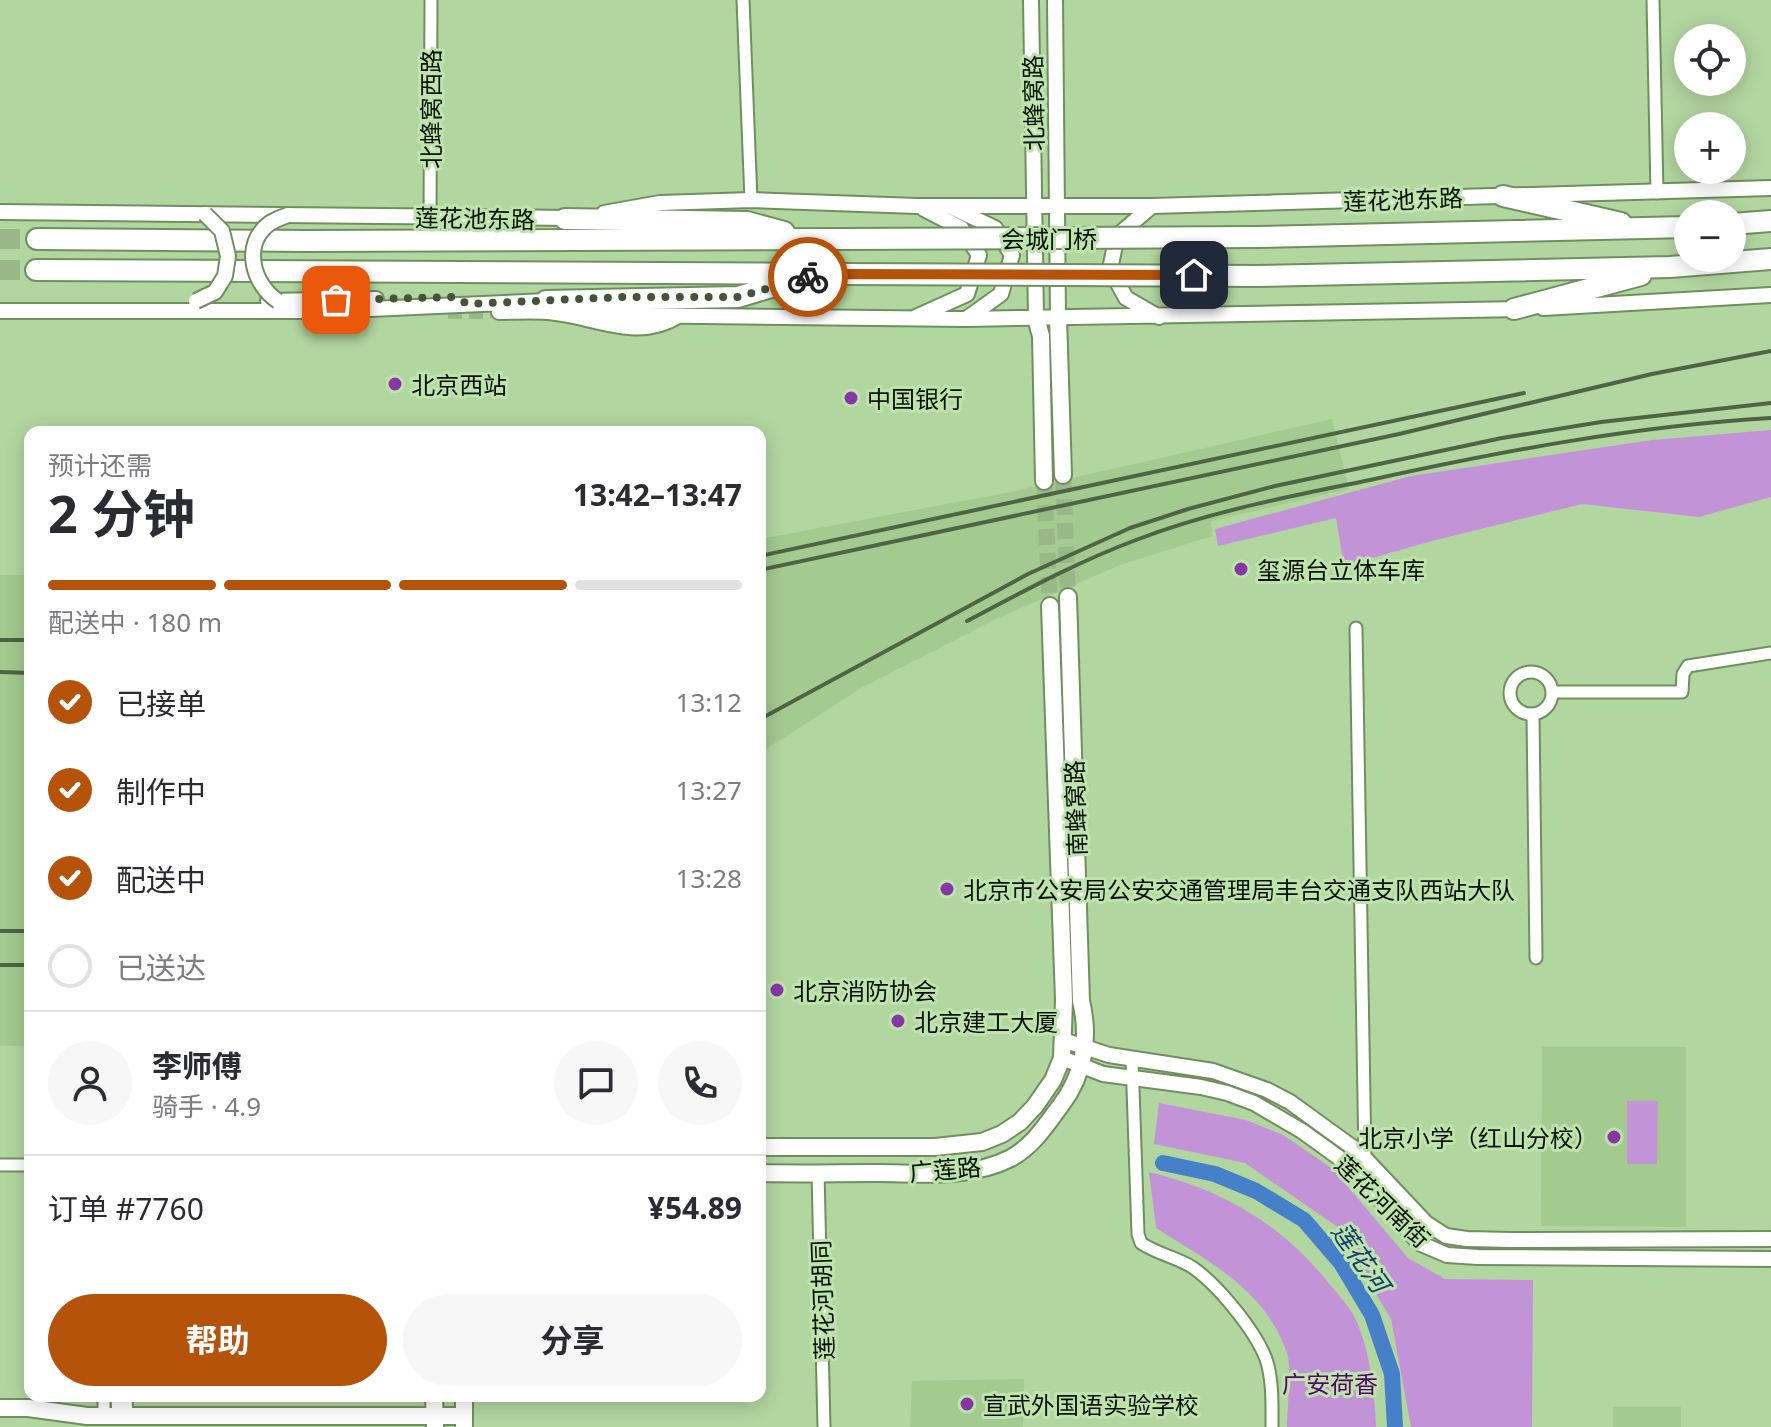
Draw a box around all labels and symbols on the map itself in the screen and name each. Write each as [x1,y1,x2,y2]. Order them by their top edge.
street label: 北蜂窝西路 [414,49,447,169]
street label: 北蜂窝路 [1016,55,1050,151]
street label: 莲花池东路 [1342,180,1464,218]
street label: 莲花池东路 [415,200,535,236]
street label: 会城门桥 [1001,222,1097,255]
courier [768,237,848,317]
pin [1160,241,1228,309]
pin [302,266,370,334]
place label: 北京西站 [411,368,507,401]
marker: 北京西站 [386,375,404,393]
place label: 中国银行 [867,382,963,415]
marker: 中国银行 [842,389,860,407]
place label: 玺源台立体车库 [1257,553,1425,586]
marker: 玺源台立体车库 [1232,560,1250,578]
street label: 南蜂窝路 [1057,759,1093,857]
place label: 北京市公安局公安交通管理局丰台交通支队西站大队 [963,873,1515,906]
marker: 北京市公安局公安交通管理局丰台交通支队西站大队 [938,880,956,898]
place label: 北京消防协会 [793,974,937,1007]
marker: 北京消防协会 [768,981,786,999]
place label: 北京建工大厦 [914,1005,1058,1038]
marker: 北京建工大厦 [889,1012,907,1030]
place label: 北京小学（红山分校） [1358,1121,1598,1154]
marker: 北京小学（红山分校） [1605,1128,1623,1146]
street label: 莲花河南街 [1328,1147,1438,1255]
street label: 广莲路 [908,1149,982,1189]
water label: 莲花河 [1324,1215,1401,1303]
street label: 莲花河胡同 [803,1239,841,1361]
park label: 广安荷香 [1282,1367,1378,1400]
place label: 宣武外国语实验学校 [983,1388,1199,1421]
marker: 宣武外国语实验学校 [958,1395,976,1413]

